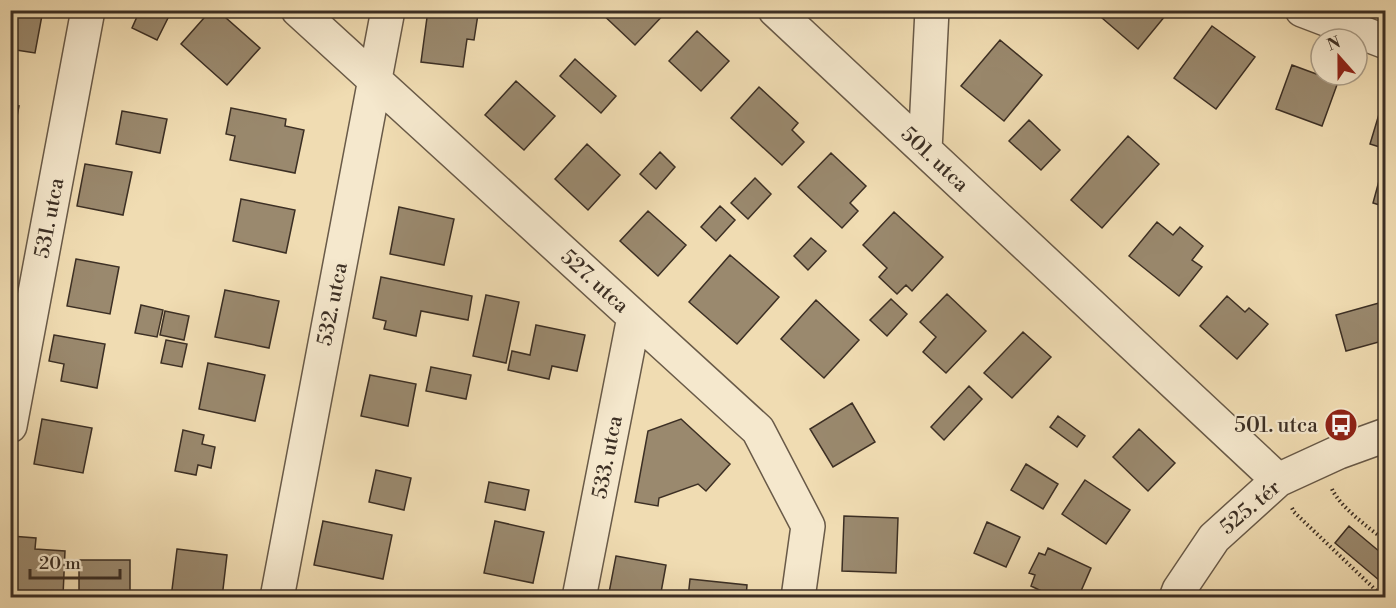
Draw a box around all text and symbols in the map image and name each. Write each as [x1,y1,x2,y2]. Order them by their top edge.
north arrow [1309,27,1369,87]
text: N [1324,32,1344,56]
street label: 501. utca [895,122,974,198]
street label: 531. utca [29,175,71,261]
street label: 527. utca [555,244,634,319]
street label: 532. utca [312,260,354,348]
bus stop icon: 501. utca [1323,407,1359,443]
street label: 533. utca [587,413,629,501]
place label: 501. utca [1234,413,1318,439]
street label: 525. tér [1215,475,1286,541]
scale bar [30,542,120,580]
text: 20 m [39,552,81,575]

